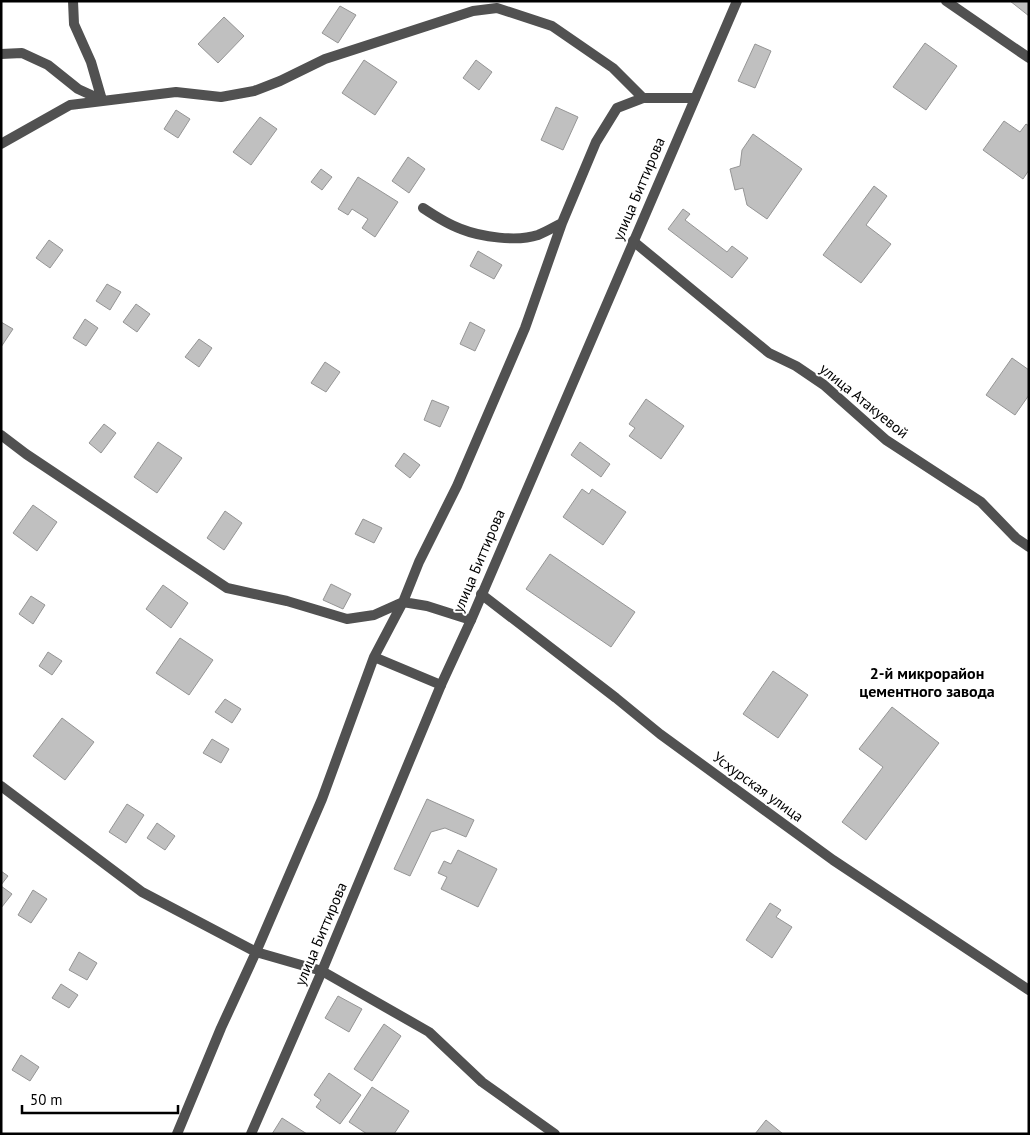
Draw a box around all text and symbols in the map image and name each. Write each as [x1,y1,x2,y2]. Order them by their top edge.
street label: улица Биттирова [608,134,669,243]
street label: улица Атакуевой [816,359,913,442]
street label: улица Биттирова [448,506,509,615]
district label: 2-й микрорайон цементного завода [859,663,995,701]
street label: Усхурская улица [709,747,807,826]
street label: улица Биттирова [290,879,351,988]
scale bar [22,1082,179,1114]
text: 50 m [30,1090,63,1109]

